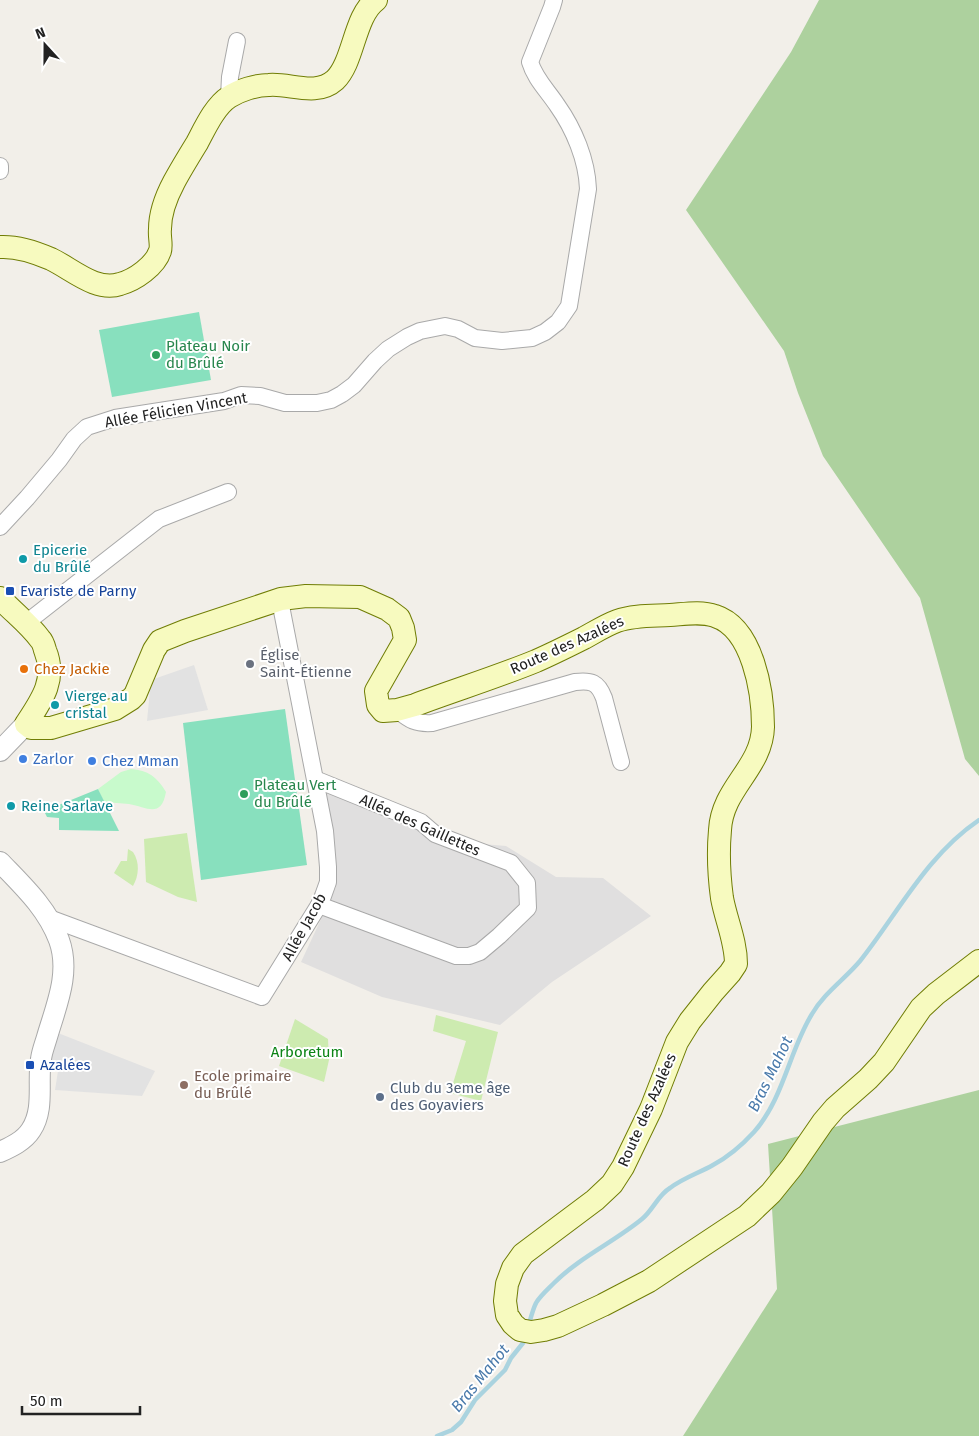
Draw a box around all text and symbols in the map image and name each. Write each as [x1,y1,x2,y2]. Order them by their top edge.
north arrow [20,20,70,70]
text: N [33,24,48,43]
place label: Plateau Noir du Brûlé [166,337,250,372]
marker: Plateau Noir du Brûlé [150,349,162,361]
street label: Allée Félicien Vincent [103,389,249,431]
place label: Epicerie du Brûlé [33,541,91,576]
marker: Epicerie du Brûlé [17,553,29,565]
place label: Evariste de Parny [20,582,137,600]
marker: Evariste de Parny [4,585,16,597]
street label: Route des Azalées [507,612,627,678]
place label: Église Saint-Étienne [260,646,352,681]
marker: Église Saint-Étienne [244,658,256,670]
place label: Chez Jackie [34,660,110,678]
marker: Chez Jackie [18,663,30,675]
place label: Vierge au cristal [65,687,128,722]
marker: Vierge au cristal [49,699,61,711]
place label: Zarlor [33,750,74,768]
place label: Chez Mman [102,752,179,770]
marker: Zarlor [17,753,29,765]
marker: Chez Mman [86,755,98,767]
place label: Plateau Vert du Brûlé [254,776,337,811]
marker: Plateau Vert du Brûlé [238,788,250,800]
street label: Allée des Gaillettes [357,790,483,860]
place label: Reine Sarlave [21,797,113,815]
marker: Reine Sarlave [5,800,17,812]
street label: Allée Jacob [278,890,330,964]
water label: Bras Mahot [744,1033,797,1115]
park label: Arboretum [271,1043,343,1061]
street label: Route des Azalées [614,1050,680,1170]
place label: Azalées [40,1056,91,1074]
marker: Azalées [24,1059,36,1071]
place label: Ecole primaire du Brûlé [194,1067,292,1102]
marker: Ecole primaire du Brûlé [178,1079,190,1091]
place label: Club du 3eme âge des Goyaviers [390,1079,510,1114]
marker: Club du 3eme âge des Goyaviers [374,1091,386,1103]
water label: Bras Mahot [447,1340,513,1416]
scale bar [22,1384,140,1416]
text: 50 m [30,1392,63,1410]

